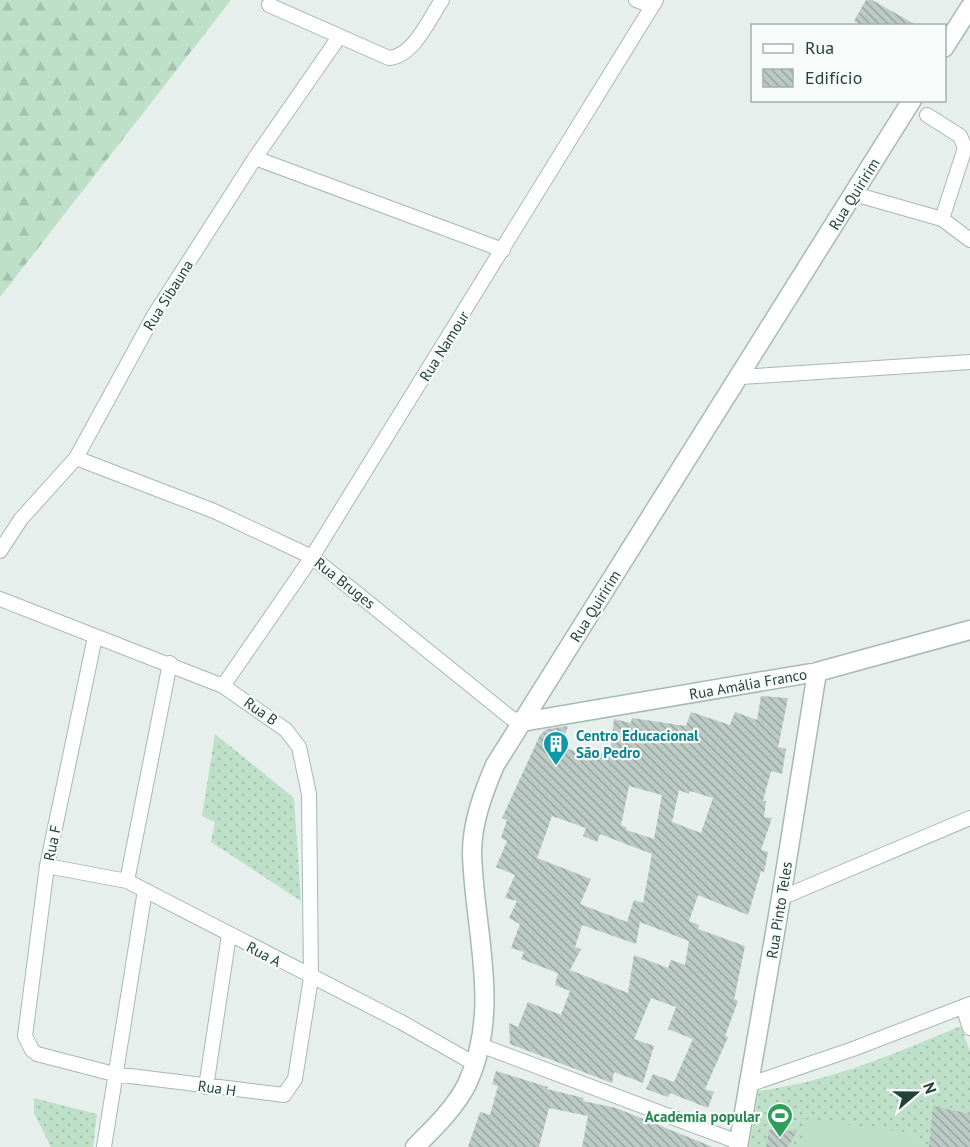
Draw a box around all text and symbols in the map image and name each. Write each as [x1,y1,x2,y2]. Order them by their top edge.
legend [751,24,946,102]
text: Rua [805,36,834,59]
text: Edifício [805,66,862,89]
street label: Rua Quiririm [824,155,884,233]
street label: Rua Sibauna [139,256,197,334]
street label: Rua Namour [415,307,473,385]
street label: Rua Bruges [311,553,379,613]
street label: Rua Quiririm [565,567,625,645]
street label: Rua Amália Franco [688,664,808,704]
street label: Rua B [240,693,282,729]
place label: Centro Educacional São Pedro [576,726,699,762]
building icon: Centro Educacional São Pedro [541,729,571,767]
street label: Rua F [39,823,65,863]
street label: Rua Pinto Teles [762,860,796,960]
street label: Rua A [243,937,285,971]
north arrow [886,1063,946,1123]
street label: Rua H [197,1076,237,1100]
text: N [919,1080,941,1096]
sports icon: Academia popular [765,1101,795,1139]
place label: Academia popular [645,1107,761,1126]

